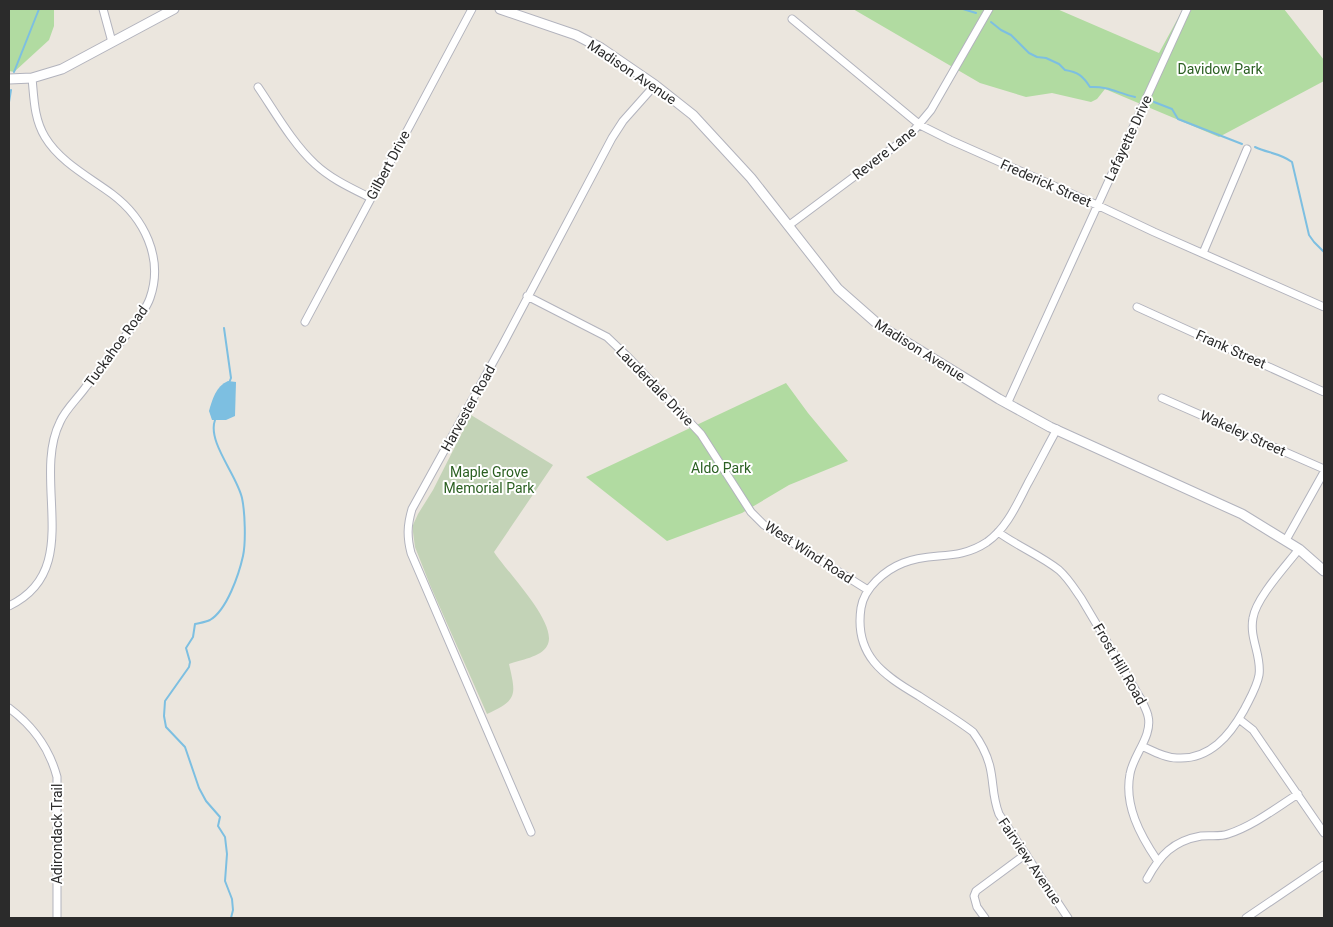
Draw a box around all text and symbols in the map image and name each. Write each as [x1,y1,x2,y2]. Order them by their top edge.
street label: Madison Avenue [585,36,679,108]
park label: Davidow Park [1178,61,1263,77]
street label: Lafayette Drive [1101,92,1155,184]
street label: Revere Lane [849,123,919,183]
street label: Gilbert Drive [363,128,413,202]
street label: Frederick Street [998,156,1094,210]
street label: Tuckahoe Road [81,302,151,390]
street label: Madison Avenue [872,316,968,384]
street label: Frank Street [1194,326,1269,372]
street label: Lauderdale Drive [613,343,697,429]
street label: Harvester Road [438,362,498,454]
street label: Wakeley Street [1198,407,1289,459]
park label: Aldo Park [691,460,752,476]
park label: Maple Grove Memorial Park [444,464,535,496]
street label: West Wind Road [762,518,856,586]
street label: Frost Hill Road [1090,620,1150,708]
street label: Adirondack Trail [49,784,65,884]
street label: Fairview Avenue [995,815,1065,907]

